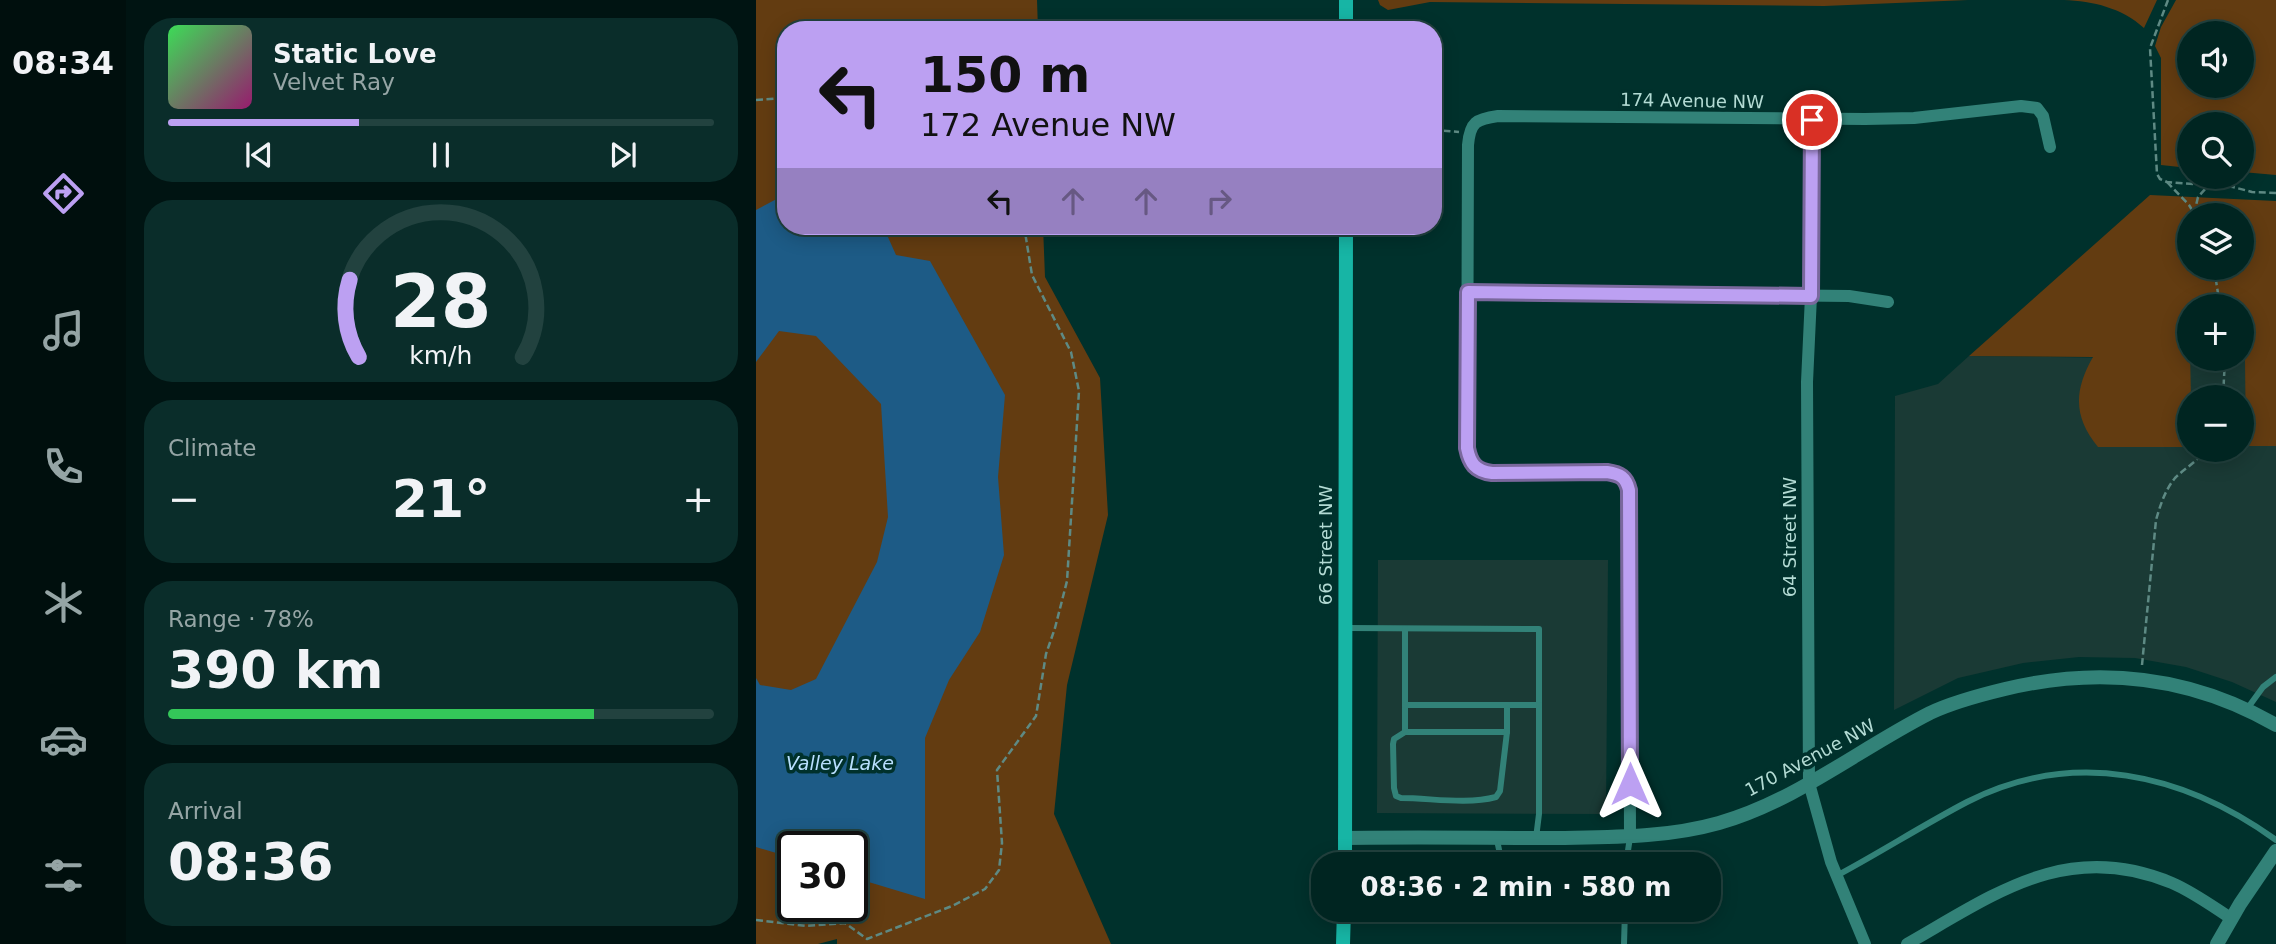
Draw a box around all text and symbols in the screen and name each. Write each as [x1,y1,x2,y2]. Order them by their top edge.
map controls [2177,21,2254,462]
button: sound [2177,21,2254,98]
text: Static Love [273,39,437,69]
text: 08:34 [12,44,114,82]
text: 150 m [920,47,1090,104]
icon: left [805,49,896,140]
text: Velvet Ray [273,69,395,95]
street label: 174 Avenue NW [1620,89,1764,112]
pin [1782,90,1842,150]
icon: arrive [1793,101,1831,139]
text: 172 Avenue NW [920,106,1176,144]
button: search [2177,112,2254,189]
icon: previous [240,136,278,174]
icon: pause [422,136,460,174]
icon: next [604,136,642,174]
icon: directions [39,169,88,218]
icon: left [981,182,1019,220]
icon: ahead [1054,182,1092,220]
icon: ahead [1127,182,1165,220]
icon: right [1200,182,1238,220]
button: layers [2177,203,2254,280]
text: 28 [390,259,492,344]
button: + [2177,294,2254,371]
icon: music [39,306,88,355]
text: km/h [409,340,473,369]
button: − [2177,385,2254,462]
text: Climate [168,435,257,461]
icon: phone [39,442,88,491]
text: 21° [392,469,490,529]
text: − [168,477,200,521]
text: + [682,477,714,521]
street label: 64 Street NW [1779,477,1800,597]
street label: 66 Street NW [1315,485,1336,605]
icon: climate [39,578,88,627]
text: Range · 78% [168,606,314,632]
text: 390 km [168,640,383,700]
street label: 170 Avenue NW [1741,714,1878,801]
icon: car [39,715,88,764]
position arrow [1593,747,1667,821]
water label: Valley Lake [786,752,894,774]
text: Arrival [168,798,243,824]
speed limit sign: 30 [777,831,868,922]
text: 08:36 [168,832,334,892]
icon: filters [39,851,88,900]
text: 08:36 · 2 min · 580 m [1361,872,1671,902]

